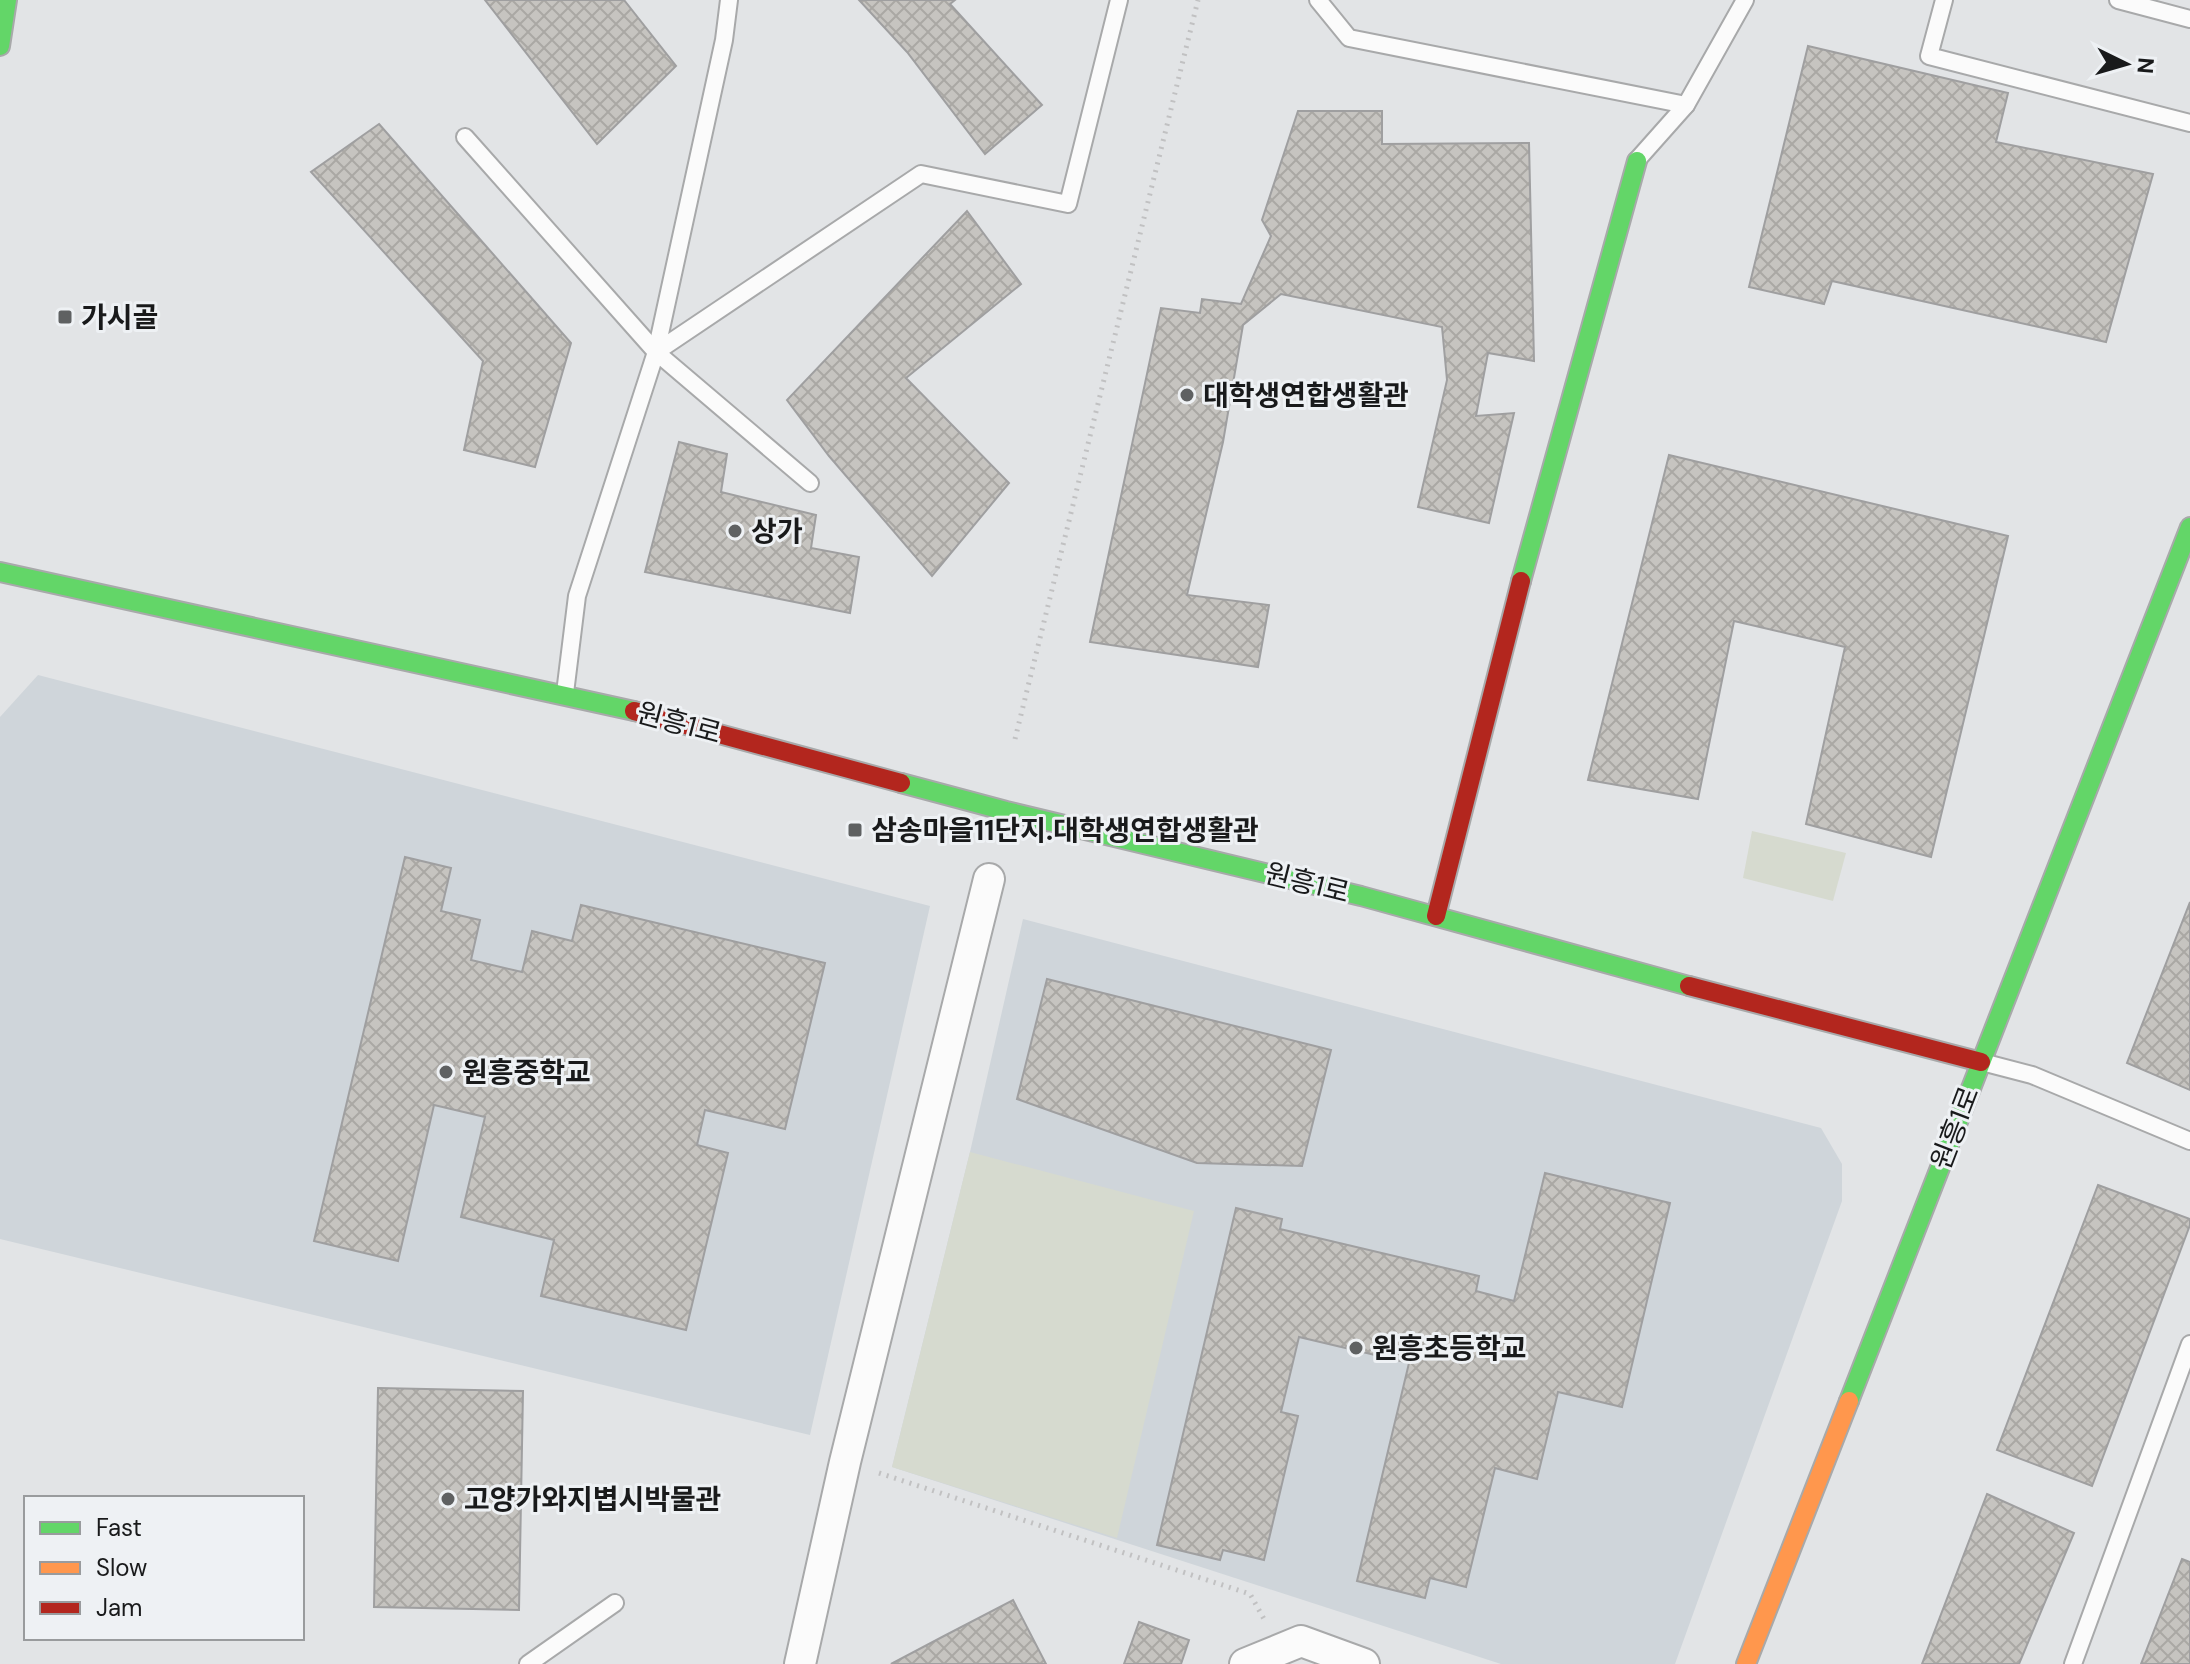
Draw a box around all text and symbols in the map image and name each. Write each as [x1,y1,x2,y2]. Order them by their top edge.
north arrow [2086,24,2166,104]
text: N [2130,56,2161,75]
place label: 가시골 [81,299,158,336]
marker: 가시골 [56,308,74,326]
place label: 대학생연합생활관 [1203,377,1409,414]
marker: 대학생연합생활관 [1178,386,1196,404]
place label: 상가 [751,513,803,550]
marker: 상가 [726,522,744,540]
street label: 원흥1로 [633,694,725,752]
place label: 삼송마을11단지.대학생연합생활관 [871,812,1259,849]
marker: 삼송마을11단지.대학생연합생활관 [846,821,864,839]
street label: 원흥1로 [1261,855,1353,911]
place label: 원흥중학교 [462,1054,591,1091]
marker: 원흥중학교 [437,1063,455,1081]
street label: 원흥1로 [1922,1081,1988,1175]
place label: 원흥초등학교 [1372,1330,1527,1367]
marker: 원흥초등학교 [1347,1339,1365,1357]
place label: 고양가와지볍시박물관 [464,1481,722,1518]
marker: 고양가와지볍시박물관 [439,1490,457,1508]
legend [24,1496,304,1640]
text: Fast [96,1512,142,1543]
text: Slow [96,1552,147,1583]
text: Jam [96,1592,142,1623]

